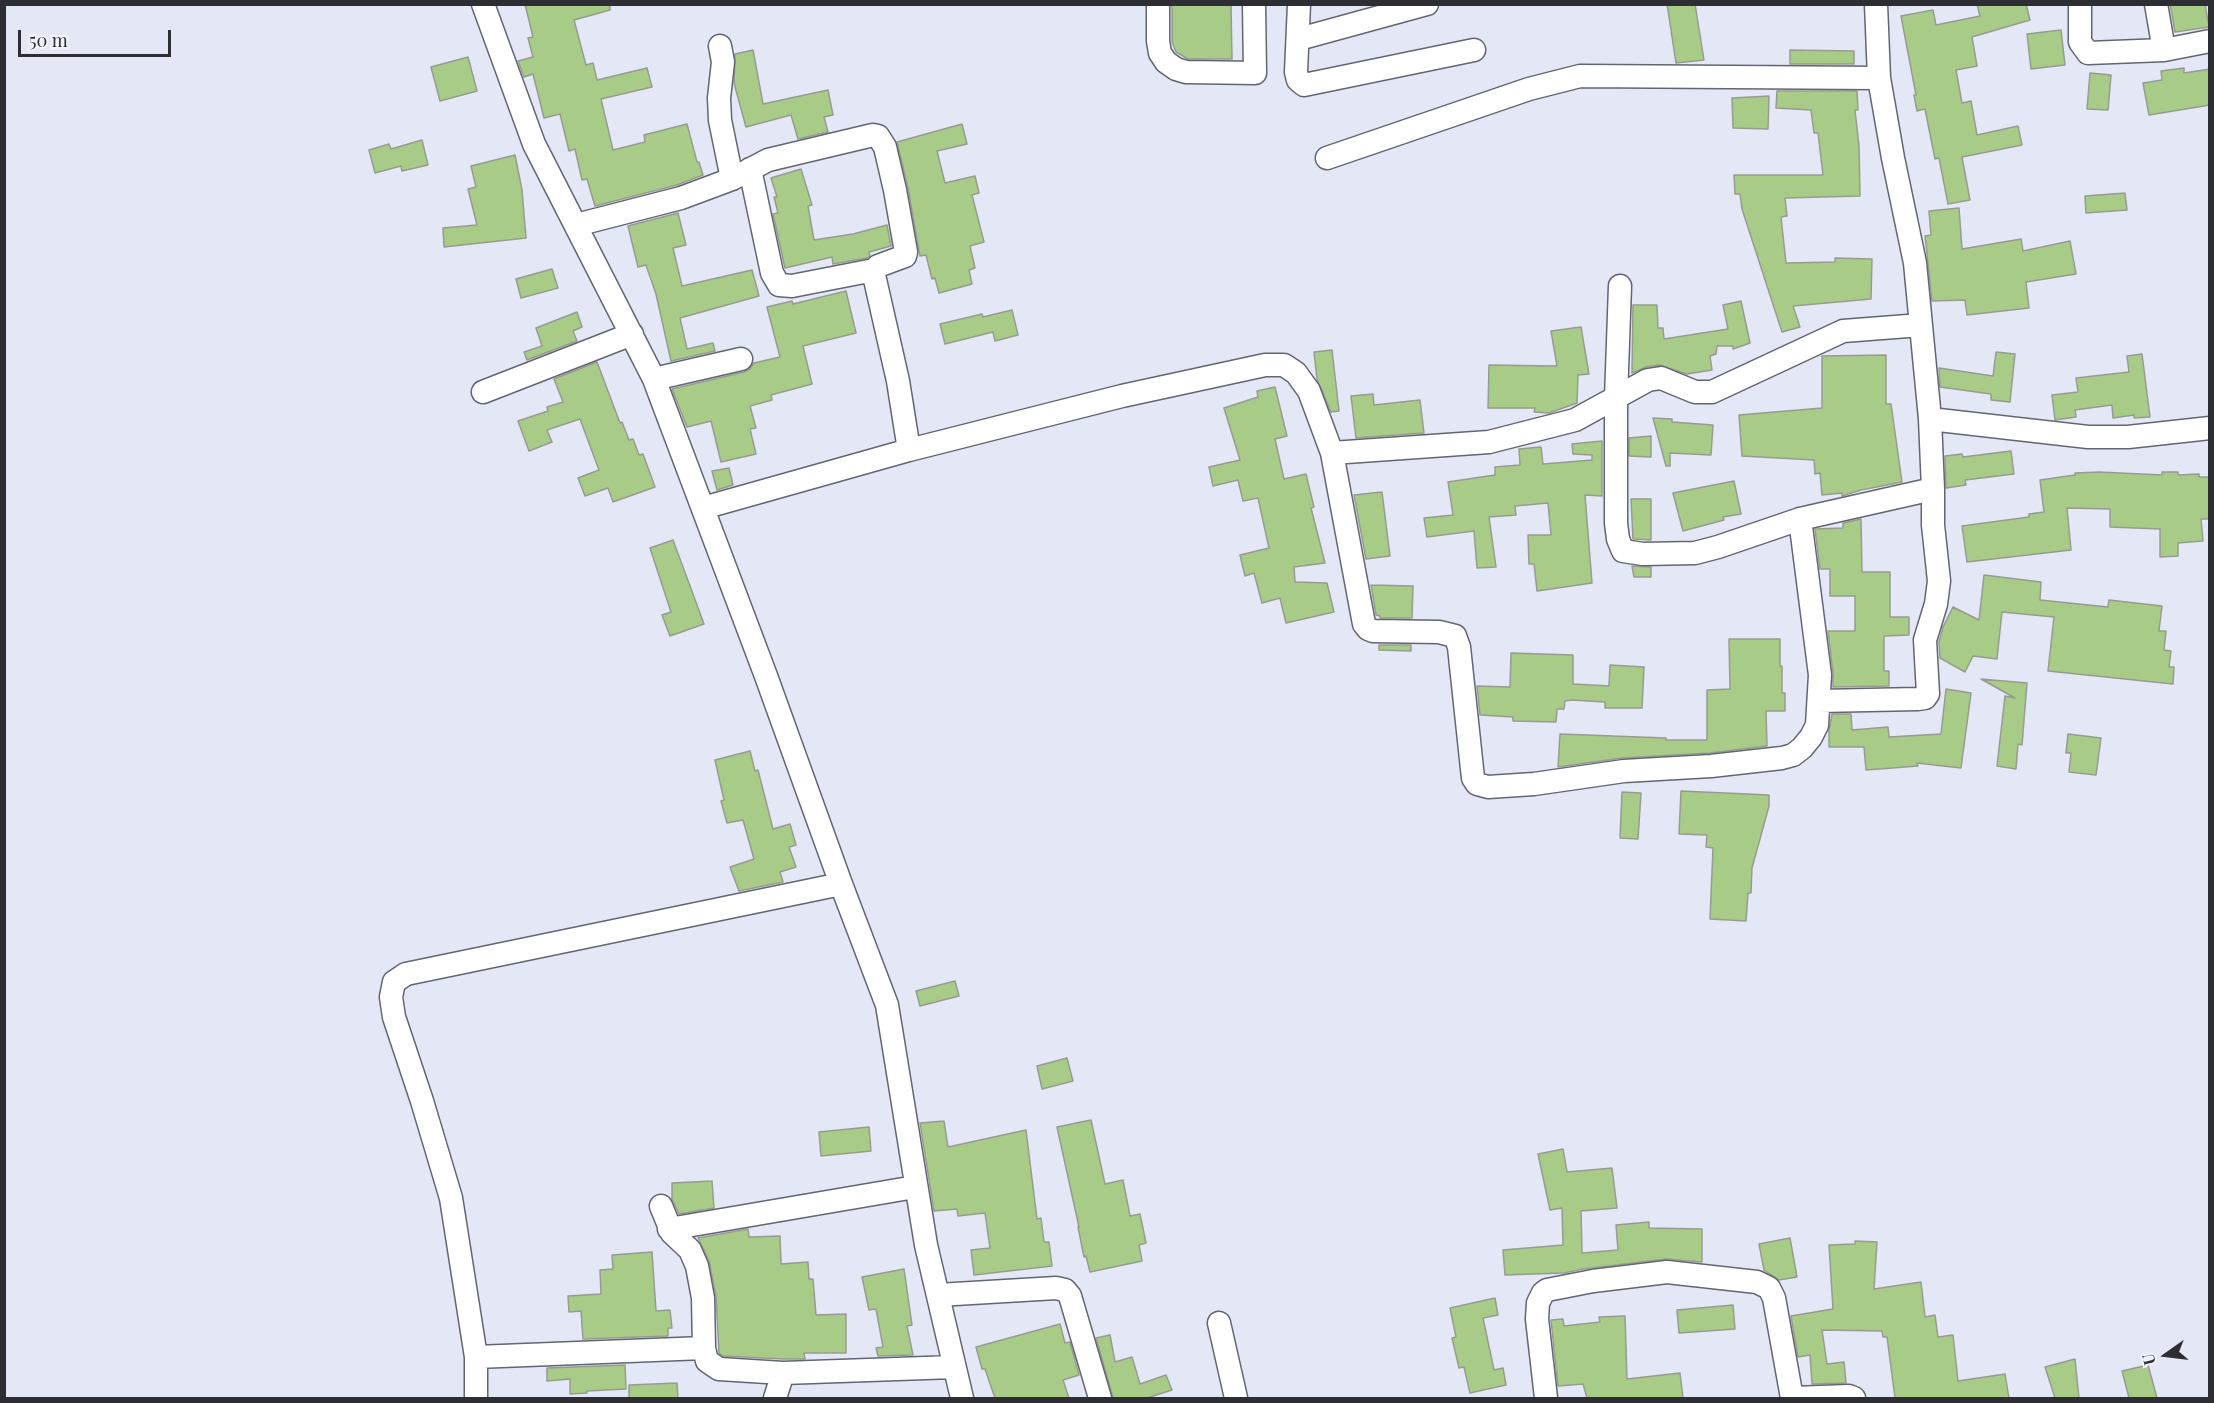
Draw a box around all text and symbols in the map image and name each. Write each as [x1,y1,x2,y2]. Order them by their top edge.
scale bar [21,18,174,56]
text: 50 m [29,28,68,52]
north arrow [2136,1325,2196,1385]
text: U [2137,1352,2160,1367]

